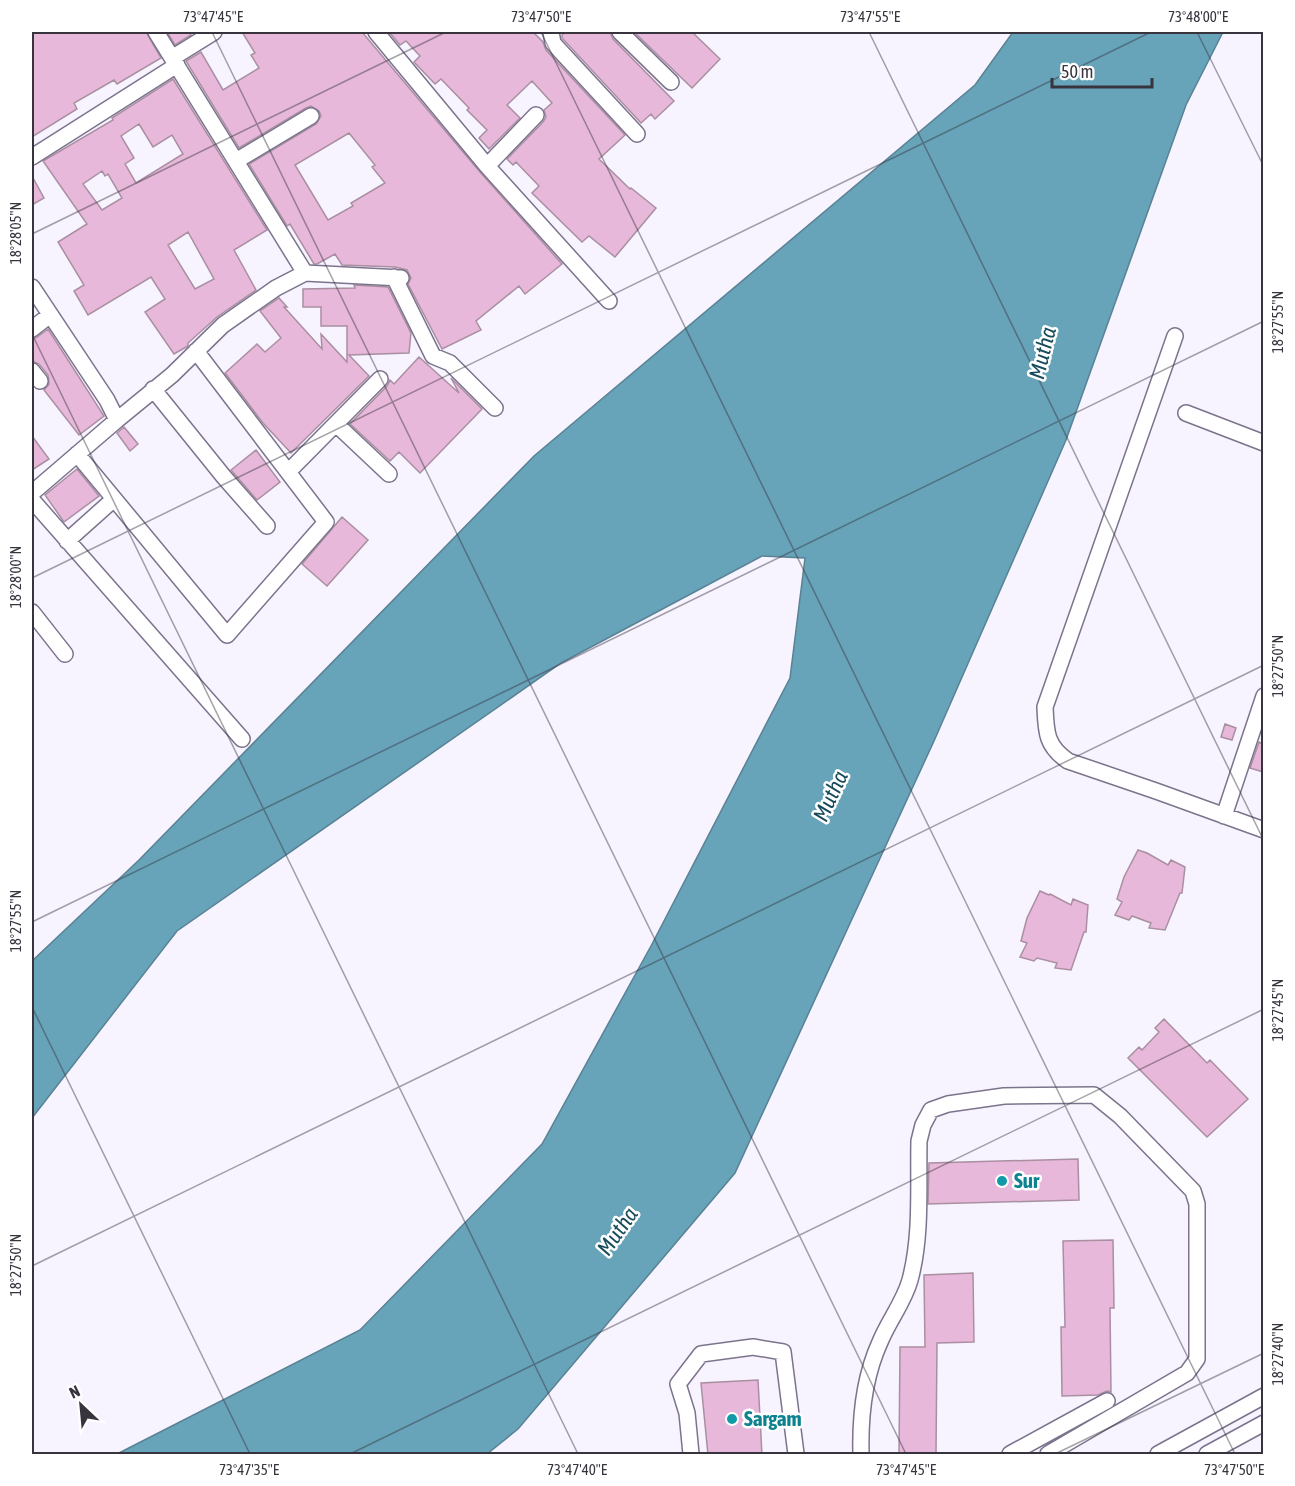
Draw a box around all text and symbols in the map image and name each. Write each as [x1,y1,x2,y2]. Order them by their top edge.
text: 73°47'45"E [183,8,244,25]
text: 73°47'50"E [511,8,572,25]
text: 73°47'55"E [840,8,901,25]
text: 73°48'00"E [1168,8,1229,25]
scale bar [1052,51,1152,89]
text: 50 m [1061,61,1093,82]
text: 18°28'05"N [7,202,24,264]
text: 18°27'55"N [1269,291,1286,353]
water label: Mutha [1023,324,1061,382]
text: 18°28'00"N [7,546,24,608]
text: 18°27'50"N [1269,635,1286,697]
water label: Mutha [807,767,853,825]
text: 18°27'55"N [7,890,24,952]
text: 18°27'45"N [1269,979,1286,1041]
place label: Sur [1014,1168,1040,1192]
marker: Sur [995,1174,1009,1188]
water label: Mutha [591,1202,643,1260]
text: 18°27'50"N [7,1234,24,1296]
text: 18°27'40"N [1269,1323,1286,1385]
north arrow [51,1375,111,1435]
text: N [66,1381,83,1402]
place label: Sargam [744,1406,802,1430]
marker: Sargam [725,1412,739,1426]
text: 73°47'35"E [219,1461,280,1478]
text: 73°47'40"E [547,1461,608,1478]
text: 73°47'45"E [876,1461,937,1478]
text: 73°47'50"E [1204,1461,1265,1478]

